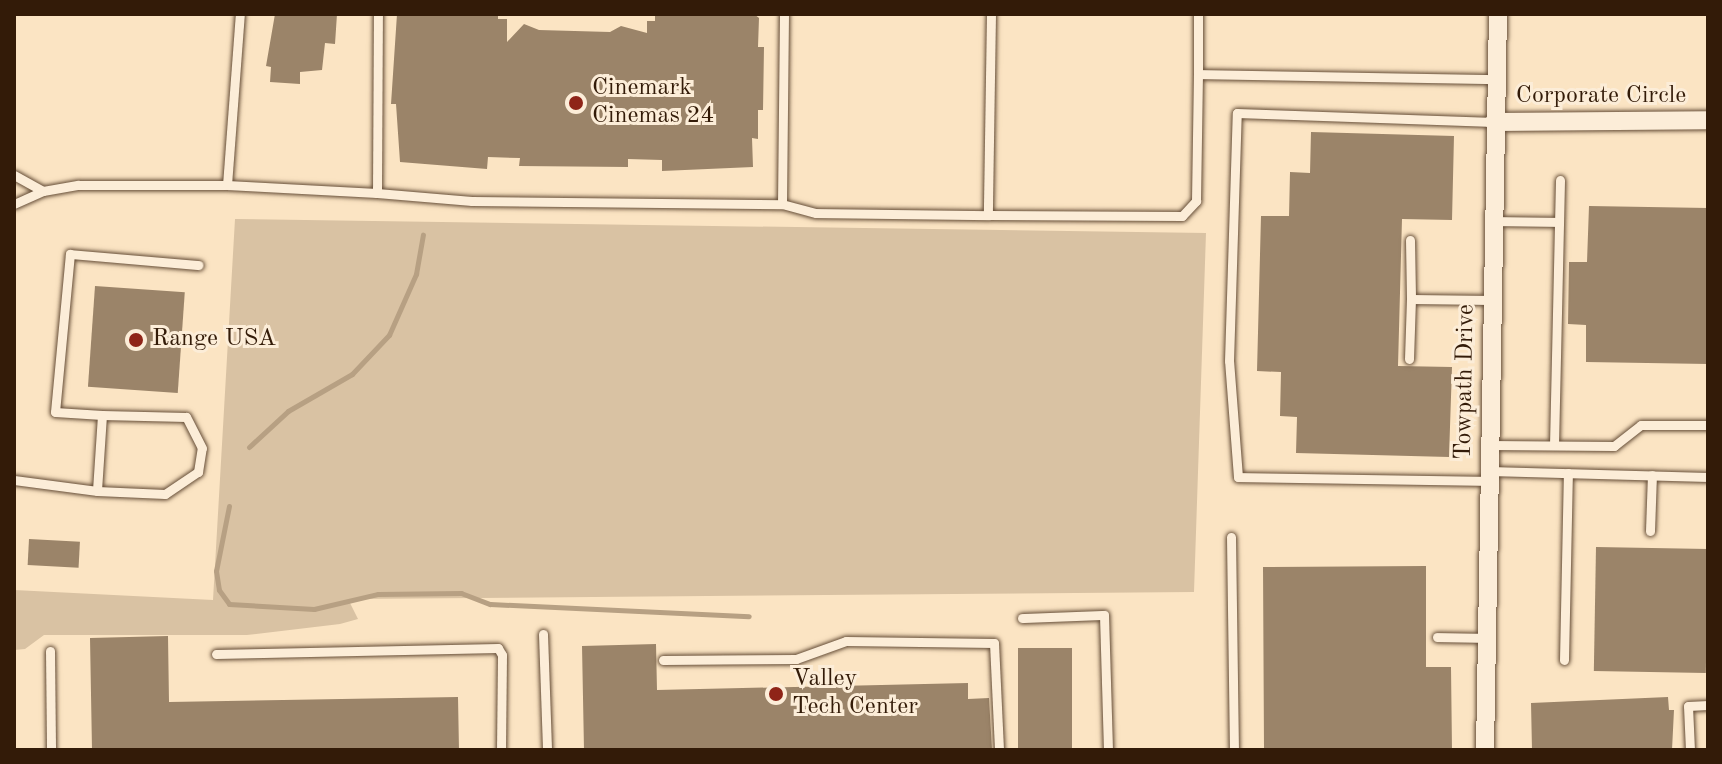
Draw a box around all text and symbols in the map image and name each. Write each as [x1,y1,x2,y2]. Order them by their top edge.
place label: Cinemark Cinemas 24 [592,75,714,131]
street label: Corporate Circle [1516,83,1686,111]
marker: Cinemark Cinemas 24 [567,94,585,112]
street label: Towpath Drive [1450,304,1482,460]
place label: Range USA [152,326,276,354]
marker: Range USA [127,331,145,349]
place label: Valley Tech Center [792,666,918,722]
marker: Valley Tech Center [767,685,785,703]

